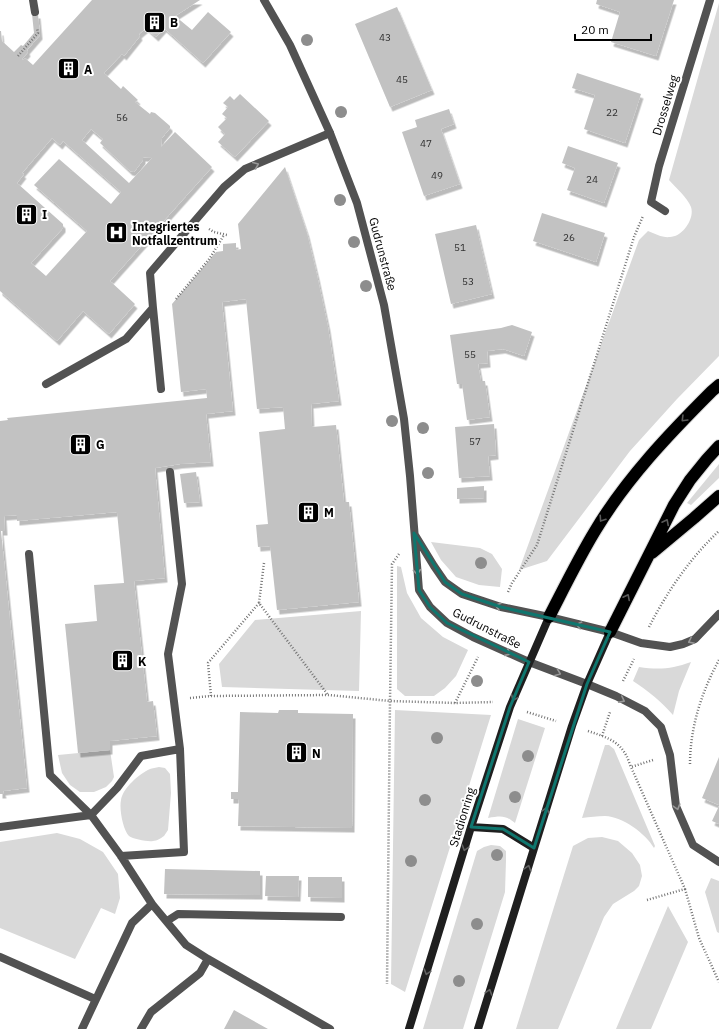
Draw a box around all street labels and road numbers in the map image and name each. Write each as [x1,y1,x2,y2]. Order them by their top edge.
street label: Drosselweg [649,72,682,137]
street label: Gudrunstraße [366,216,400,293]
street label: Gudrunstraße [450,604,524,652]
street label: Stadionring [446,785,478,849]

